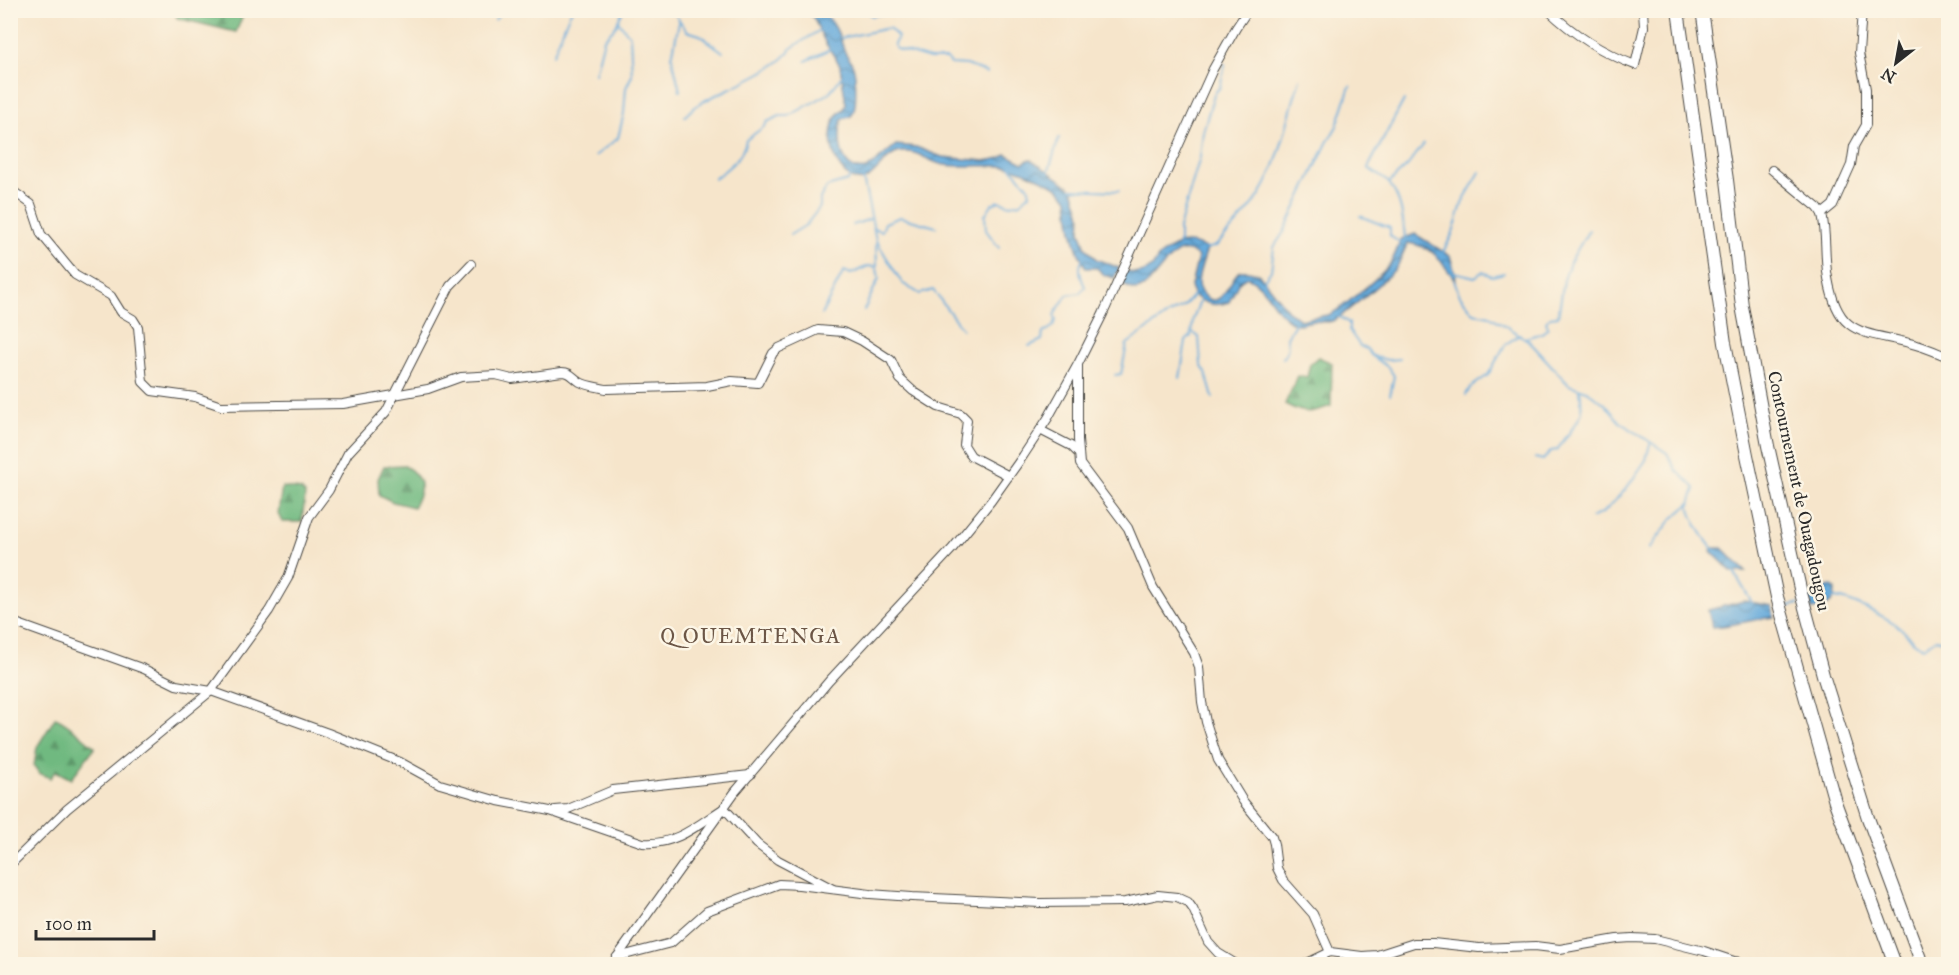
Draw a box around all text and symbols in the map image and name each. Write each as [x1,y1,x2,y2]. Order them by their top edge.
north arrow [1866,33,1926,93]
text: N [1877,64,1899,87]
street label: Contournement de Ouagadougou [1762,369,1835,614]
district label: Q OUEMTENGA [660,623,842,649]
scale bar [36,903,154,941]
text: 100 m [45,913,92,935]

